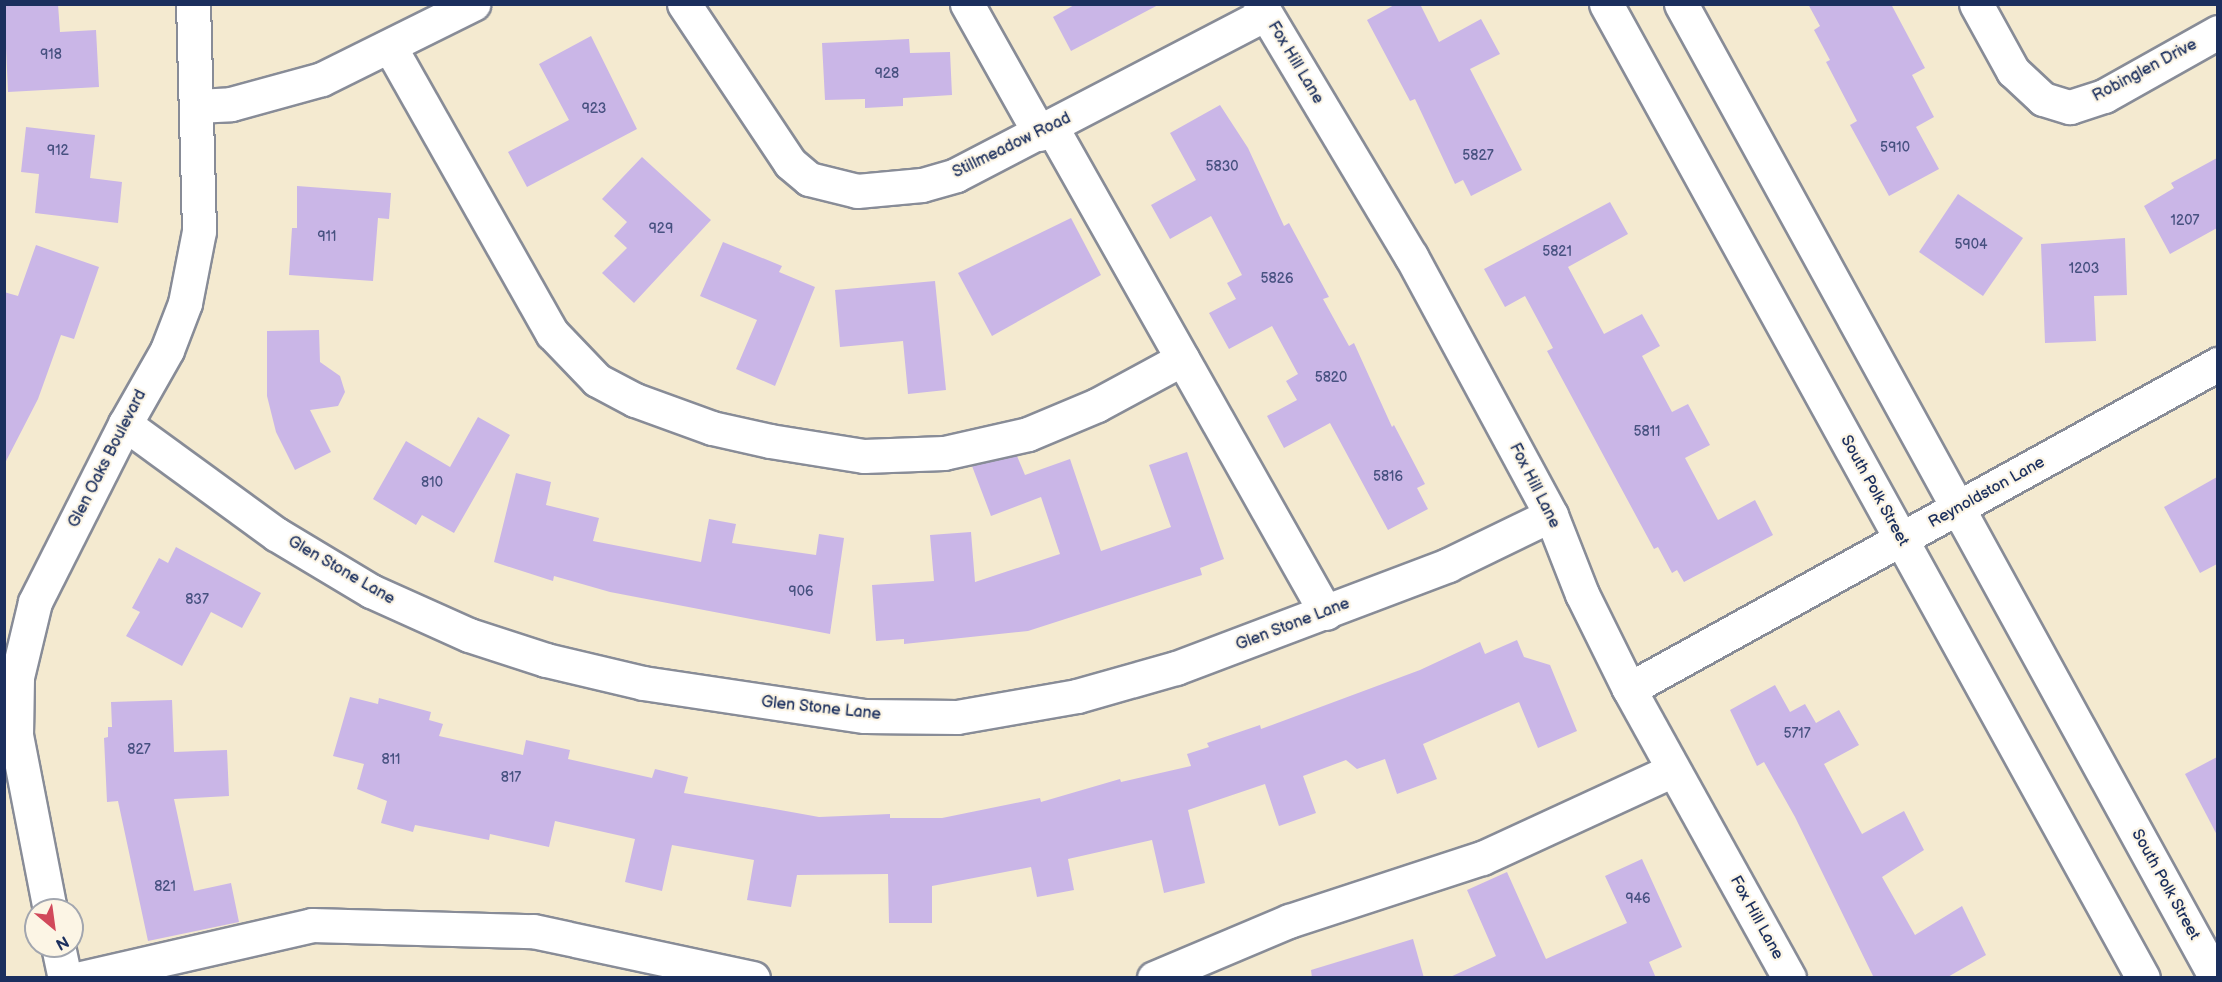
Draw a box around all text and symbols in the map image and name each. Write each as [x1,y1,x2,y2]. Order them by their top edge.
street label: Fox Hill Lane [1263,18,1327,108]
street label: Robinglen Drive [2090,35,2200,107]
house number: 918 [40,47,62,63]
house number: 928 [875,66,899,82]
house number: 923 [582,101,606,117]
street label: Stillmeadow Road [950,109,1074,183]
house number: 5910 [1880,140,1910,156]
house number: 912 [47,143,69,159]
house number: 5827 [1462,148,1494,164]
house number: 5830 [1205,159,1239,175]
house number: 1207 [2171,213,2199,229]
house number: 929 [649,221,673,237]
house number: 911 [318,229,336,245]
house number: 5904 [1955,237,1987,253]
house number: 5821 [1542,244,1572,260]
house number: 1203 [2069,261,2099,277]
house number: 5826 [1261,271,1293,287]
house number: 5820 [1315,370,1347,386]
street label: Glen Oaks Boulevard [65,387,151,531]
house number: 5811 [1633,424,1661,440]
street label: South Polk Street [1836,432,1912,550]
street label: Fox Hill Lane [1504,440,1564,532]
street label: Reynoldston Lane [1926,453,2048,533]
house number: 5816 [1373,469,1403,485]
house number: 810 [421,475,443,491]
street label: Glen Stone Lane [284,533,398,609]
house number: 906 [789,584,813,600]
house number: 837 [185,592,209,608]
street label: Glen Stone Lane [1233,594,1353,656]
street label: Glen Stone Lane [760,693,882,725]
house number: 5717 [1783,726,1811,742]
house number: 827 [127,742,151,758]
house number: 811 [382,752,400,768]
house number: 817 [501,770,521,786]
street label: South Polk Street [2127,826,2203,944]
street label: Fox Hill Lane [1725,873,1787,963]
house number: 821 [154,879,176,895]
house number: 946 [1625,891,1651,907]
north arrow [24,898,84,958]
text: N [52,931,72,954]

